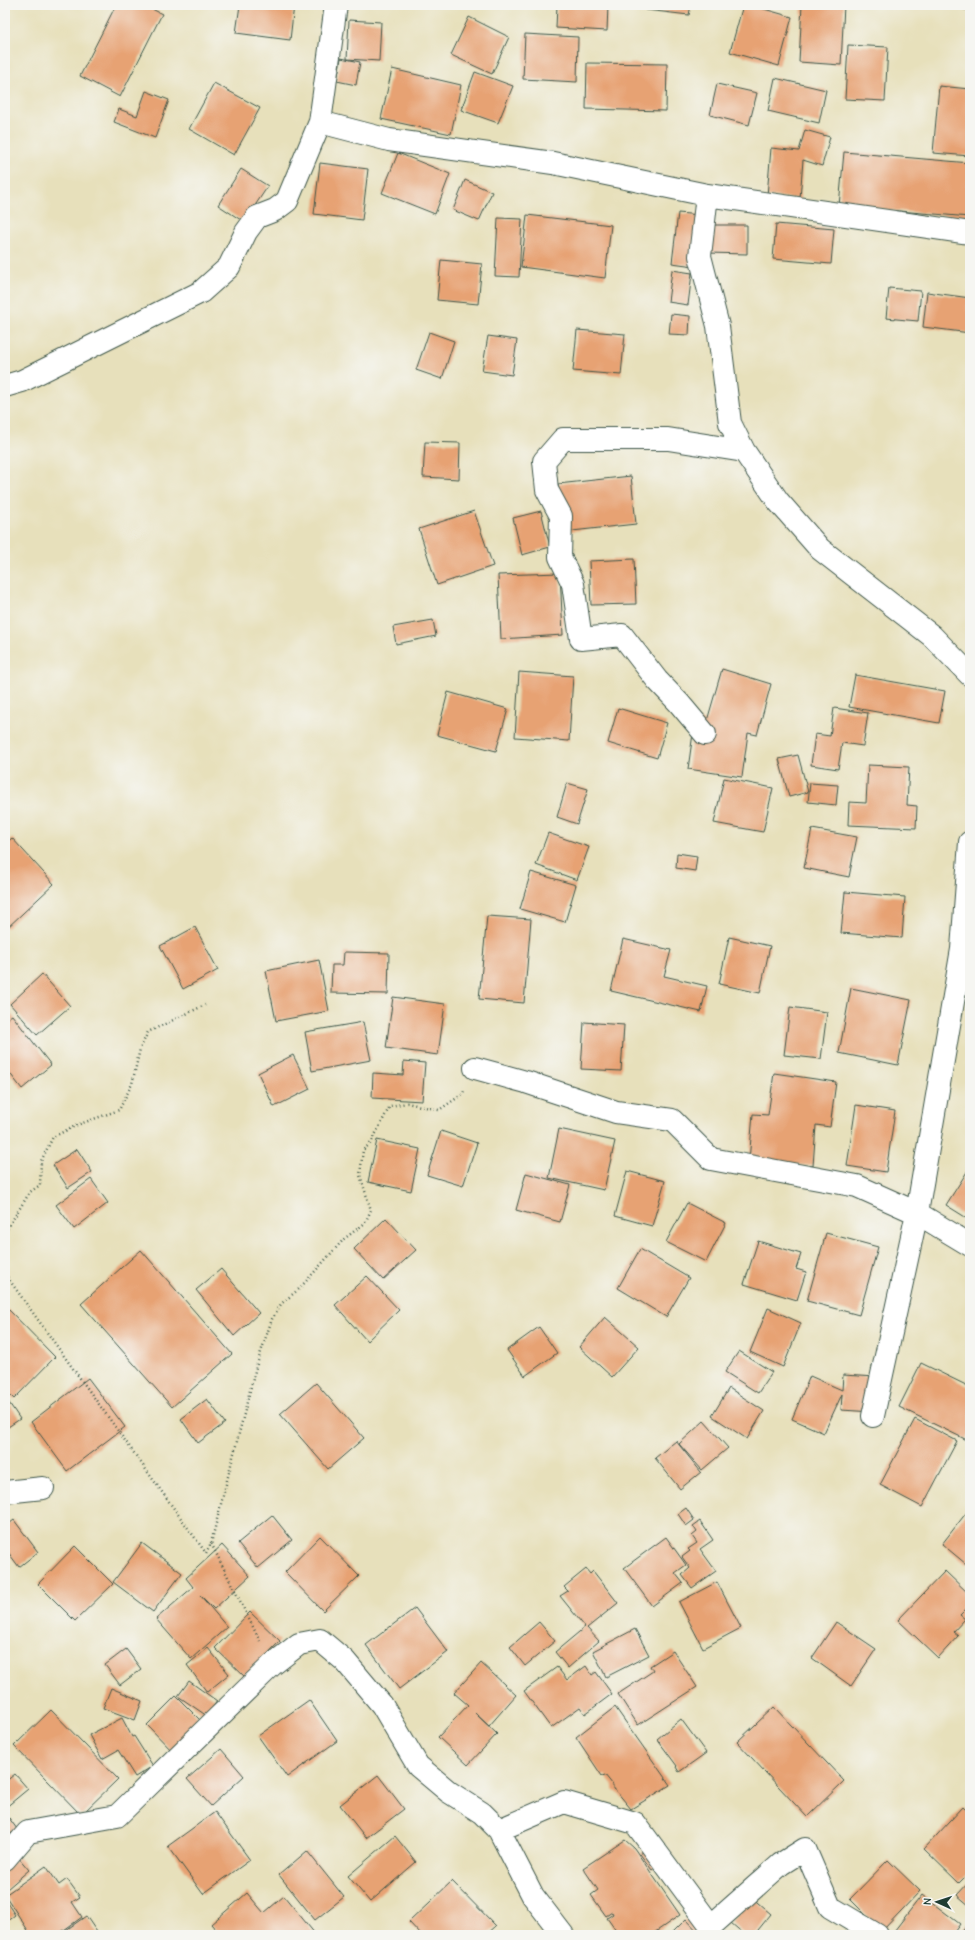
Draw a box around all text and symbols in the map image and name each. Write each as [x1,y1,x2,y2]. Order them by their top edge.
north arrow [917,1882,957,1922]
text: N [921,1898,934,1905]

